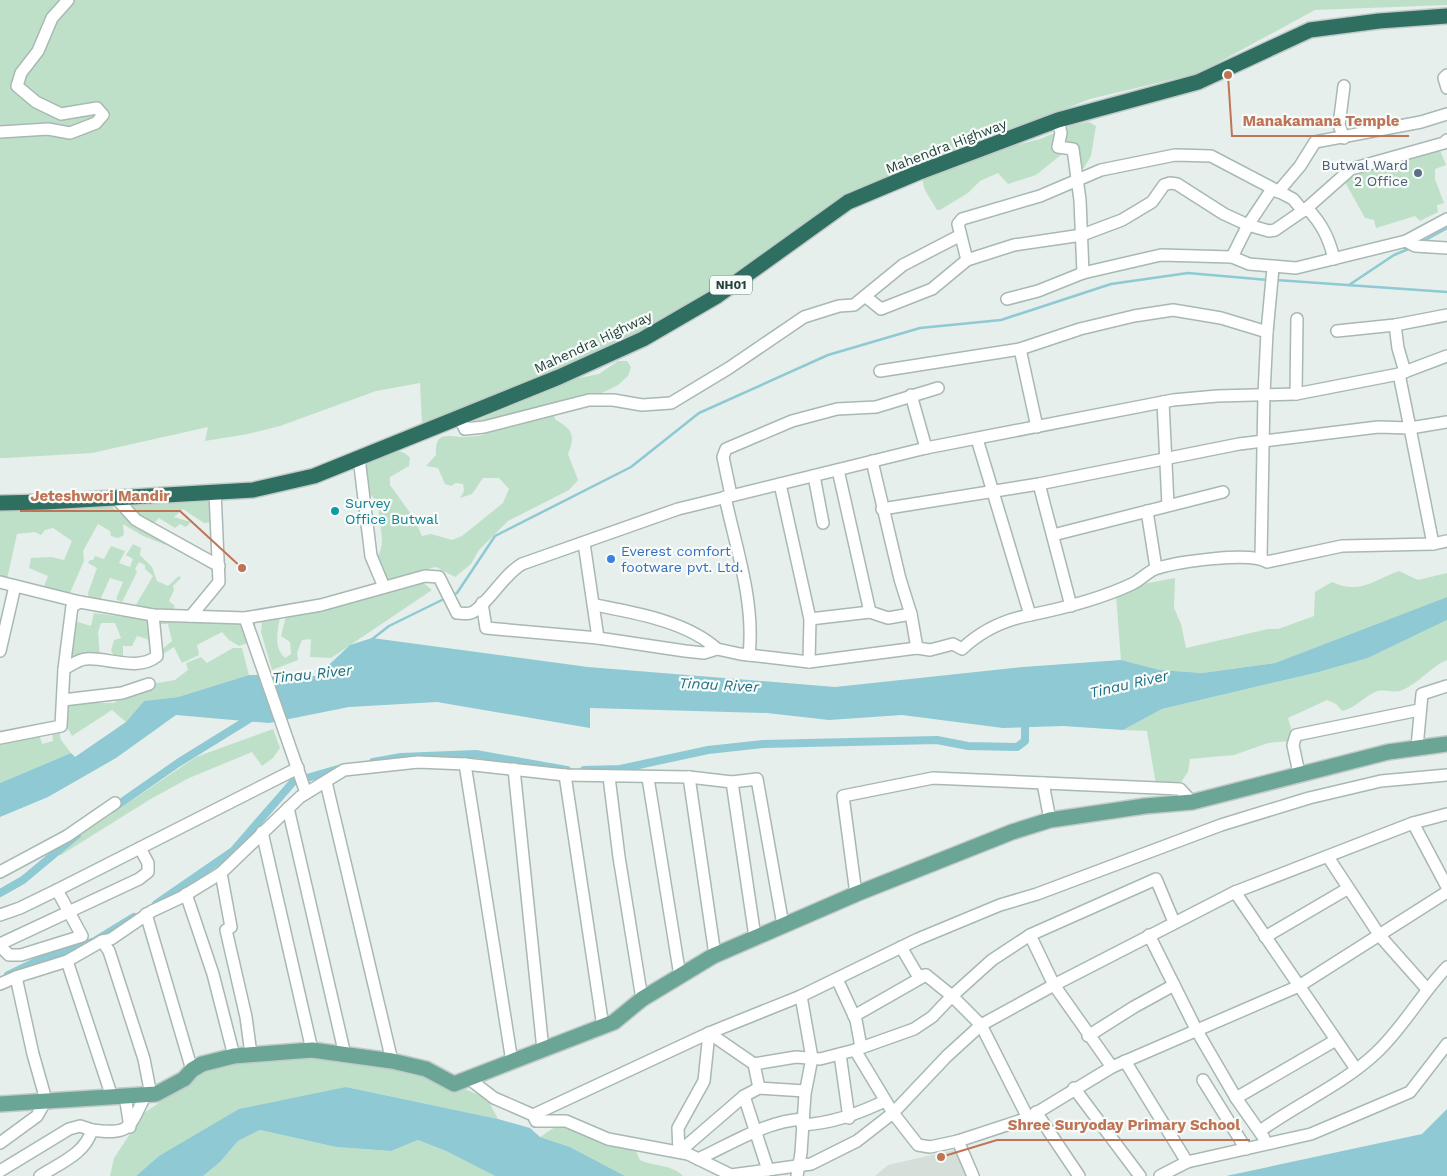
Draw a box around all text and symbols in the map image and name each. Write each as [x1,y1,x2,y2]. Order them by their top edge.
callout: Manakamana Temple [1232,106,1409,136]
text: Manakamana Temple [1242,112,1400,130]
street label: Mahendra Highway [883,115,1009,176]
place label: Butwal Ward 2 Office [1322,157,1408,189]
marker: Butwal Ward 2 Office [1412,167,1424,179]
road number: NH01 [710,276,752,294]
street label: Mahendra Highway [532,307,655,376]
callout: Jeteshwori Mandir [20,481,180,511]
text: Jeteshwori Mandir [30,487,170,505]
place label: Survey Office Butwal [345,495,439,527]
marker: Survey Office Butwal [329,505,341,517]
place label: Everest comfort footware pvt. Ltd. [621,543,743,575]
marker: Everest comfort footware pvt. Ltd. [605,553,617,565]
water label: Tinau River [271,661,354,687]
water label: Tinau River [1088,666,1171,702]
water label: Tinau River [679,674,761,696]
callout: Shree Suryoday Primary School [997,1110,1250,1140]
text: Shree Suryoday Primary School [1008,1116,1240,1134]

